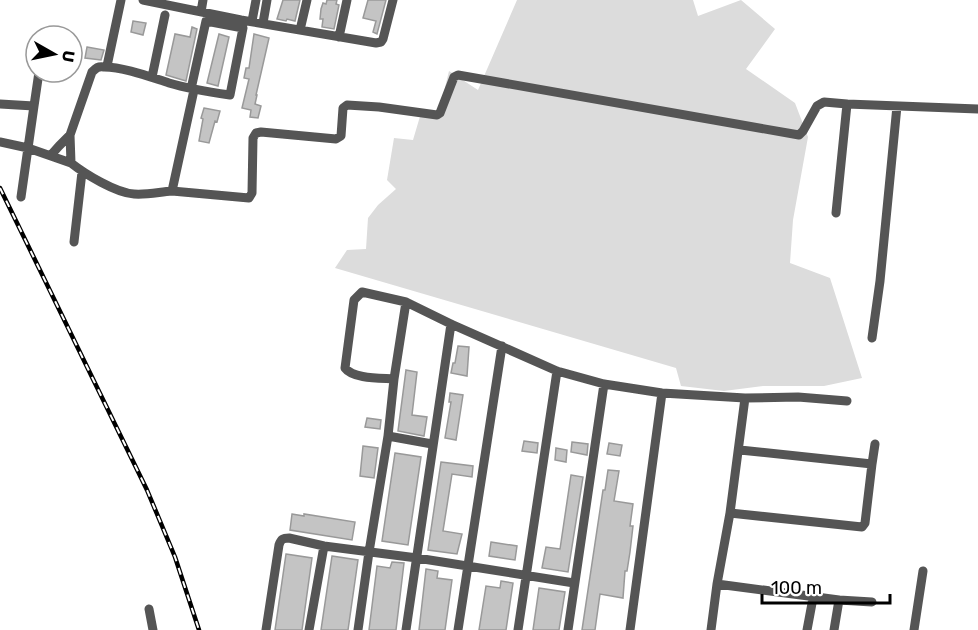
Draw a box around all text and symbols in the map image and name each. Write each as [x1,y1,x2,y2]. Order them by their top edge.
north arrow [24,24,84,84]
text: U [58,49,79,63]
scale bar [762,567,890,605]
text: 100 m [771,577,822,599]

